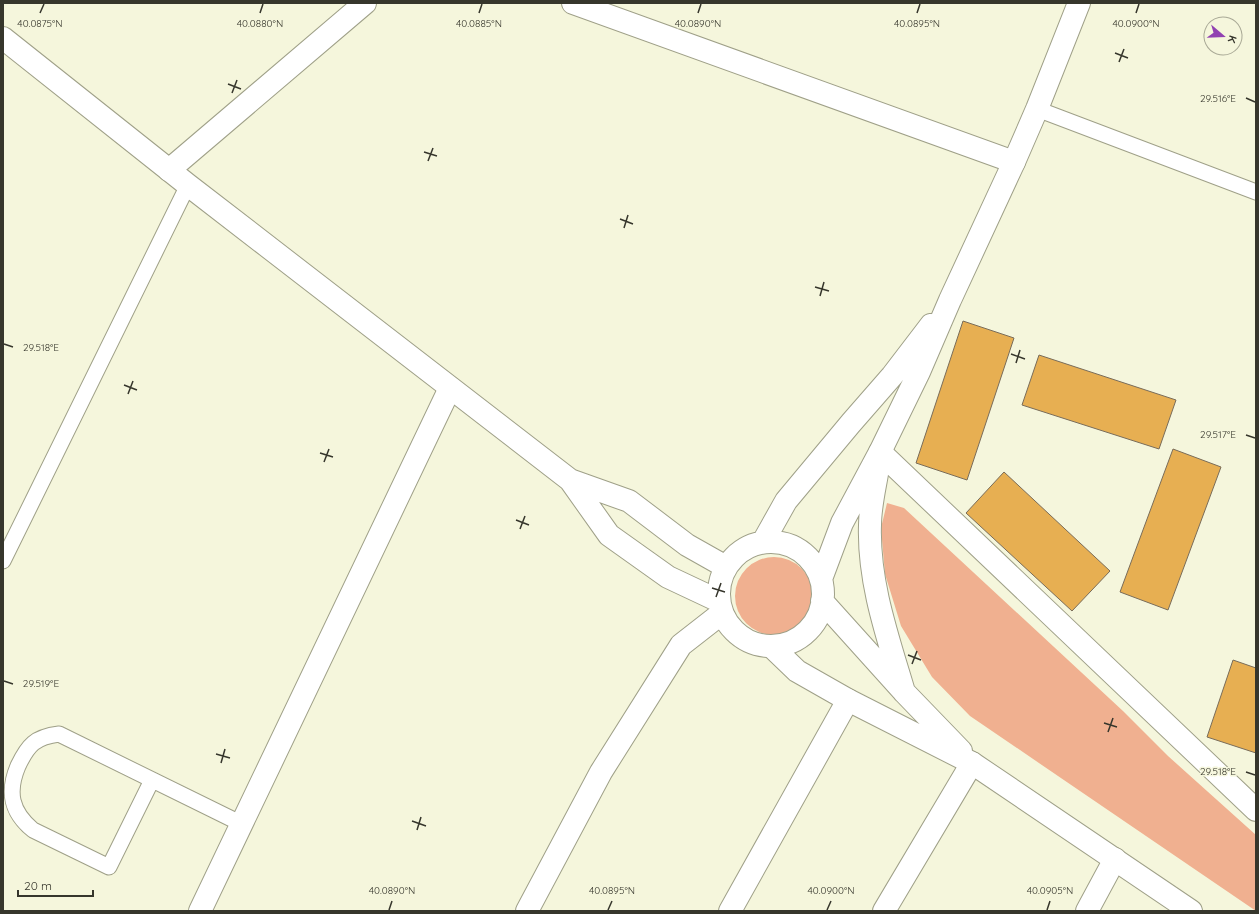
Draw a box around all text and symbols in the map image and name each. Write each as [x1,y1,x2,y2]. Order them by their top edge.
north arrow [1203,16,1243,56]
text: 40.0875°N [17,17,63,30]
text: 40.0880°N [237,17,283,30]
text: 40.0885°N [456,17,502,30]
text: 40.0890°N [675,17,721,30]
text: 40.0895°N [894,17,940,30]
text: 40.0900°N [1112,17,1160,30]
text: K [1225,34,1240,45]
text: 29.516°E [1200,92,1236,105]
text: 29.518°E [23,341,59,354]
text: 29.517°E [1200,428,1236,441]
text: 29.519°E [23,677,59,690]
text: 29.518°E [1200,765,1236,778]
scale bar [18,872,93,898]
text: 20 m [24,878,52,893]
text: 40.0890°N [369,884,415,897]
text: 40.0895°N [589,884,635,897]
text: 40.0900°N [807,884,855,897]
text: 40.0905°N [1027,884,1073,897]

